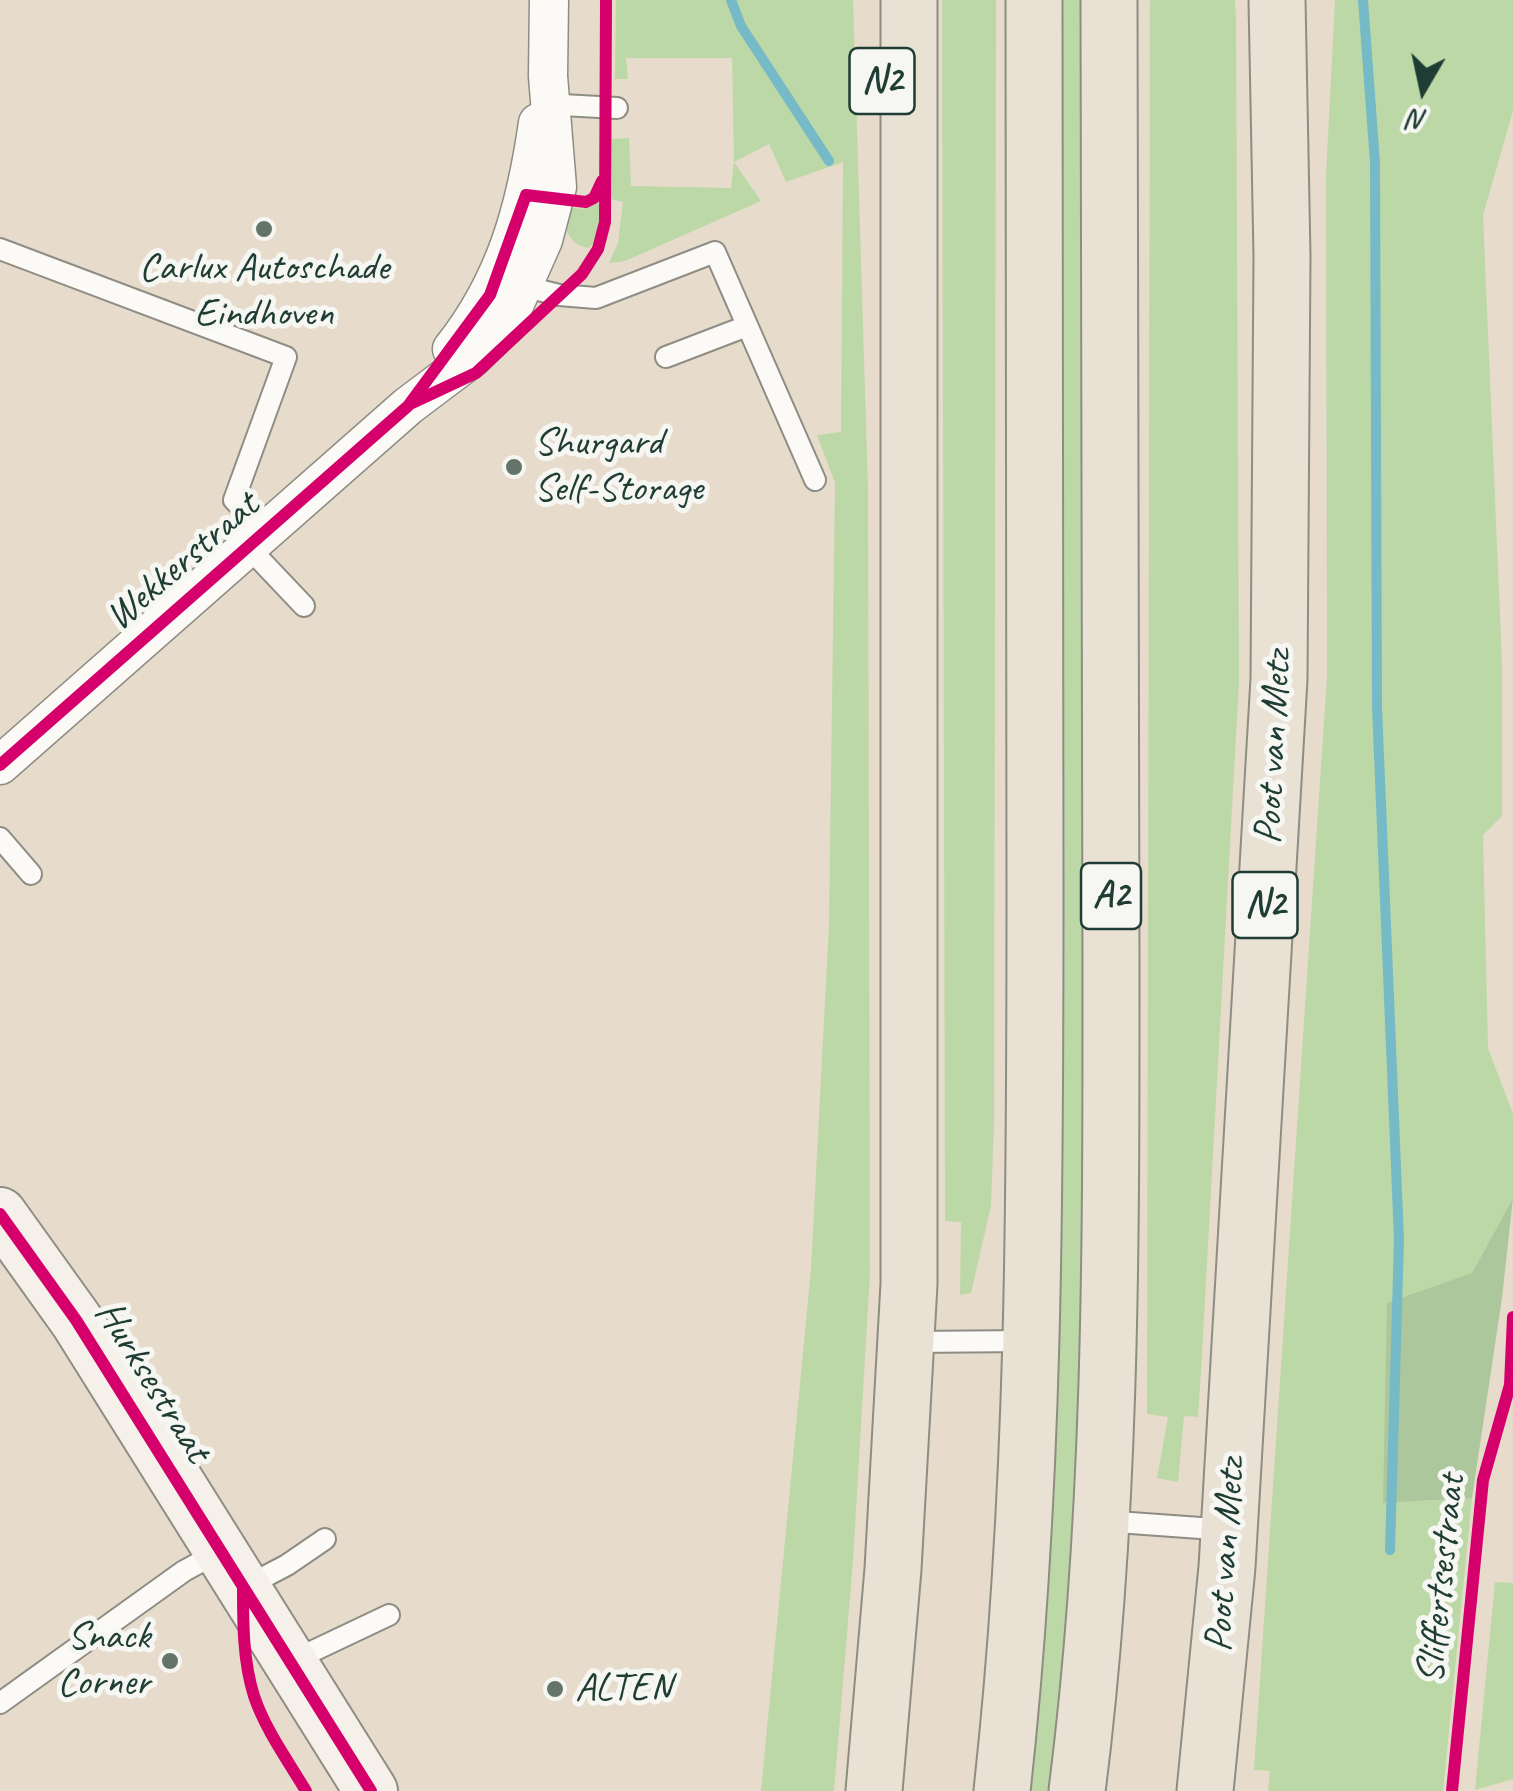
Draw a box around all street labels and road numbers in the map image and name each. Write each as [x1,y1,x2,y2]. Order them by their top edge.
road number: N2 [850,48,914,114]
street label: Wekkerstraat [97,482,269,642]
street label: Poot van Metz [1245,649,1303,845]
road number: A2 [1081,863,1141,929]
road number: N2 [1232,872,1298,938]
street label: Hurksestraat [84,1292,220,1472]
street label: Poot van Metz [1195,1456,1257,1654]
street label: Sliffertsestraat [1407,1472,1477,1686]

